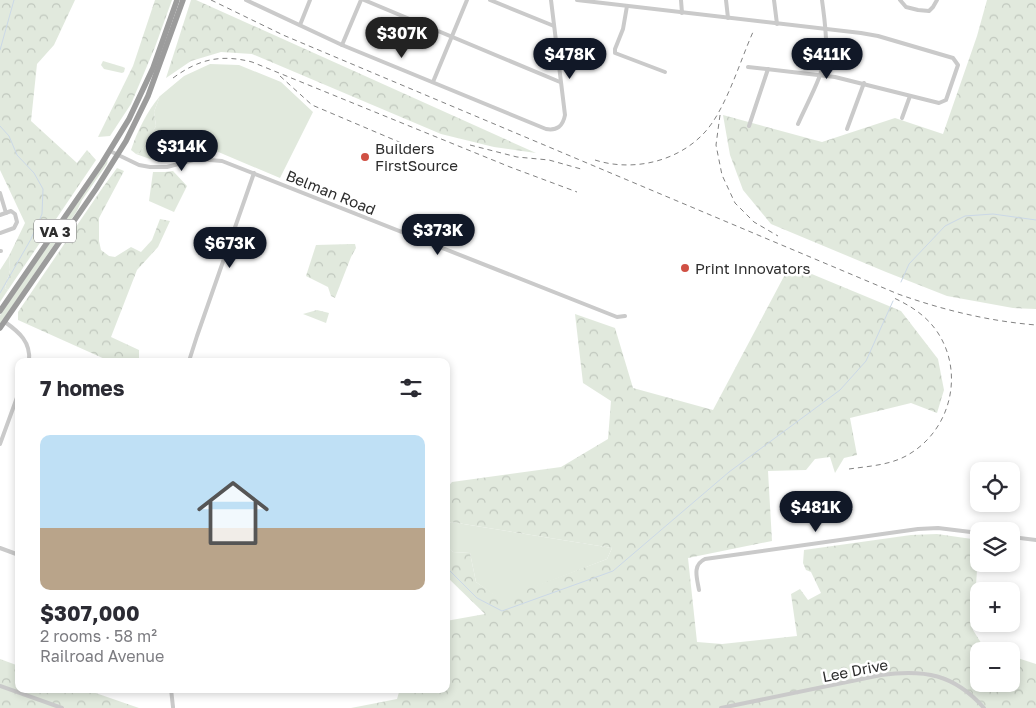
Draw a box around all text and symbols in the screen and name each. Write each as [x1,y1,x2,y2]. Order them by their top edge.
pin: $307K [367,17,437,59]
text: $307K [376,23,428,43]
pin: $478K [535,38,605,80]
pin: $411K [792,38,862,80]
text: $478K [544,44,596,64]
text: $411K [803,44,851,64]
pin: $314K [147,130,217,172]
text: $314K [157,136,207,156]
place label: Builders FirstSource [375,139,458,174]
marker: Builders FirstSource [359,151,371,163]
street label: Belman Road [284,166,378,218]
pin: $373K [403,214,473,256]
road number: VA 3 [34,220,76,242]
text: $373K [413,220,463,240]
pin: $673K [195,226,265,269]
text: $673K [205,233,255,253]
place label: Print Innovators [695,259,811,277]
marker: Print Innovators [679,262,691,274]
icon: filters [397,374,425,402]
text: 7 homes [40,375,125,401]
map controls [970,462,1020,692]
button: locate [970,462,1020,512]
icon: home [188,468,278,558]
pin: $481K [781,490,851,533]
text: $481K [791,497,841,517]
button: layers [970,522,1020,572]
button: + [970,582,1020,632]
text: $307,000 [40,600,140,626]
text: 2 rooms · 58 m² [40,626,157,646]
button: − [970,642,1020,692]
text: Railroad Avenue [40,646,164,666]
street label: Lee Drive [821,655,890,685]

